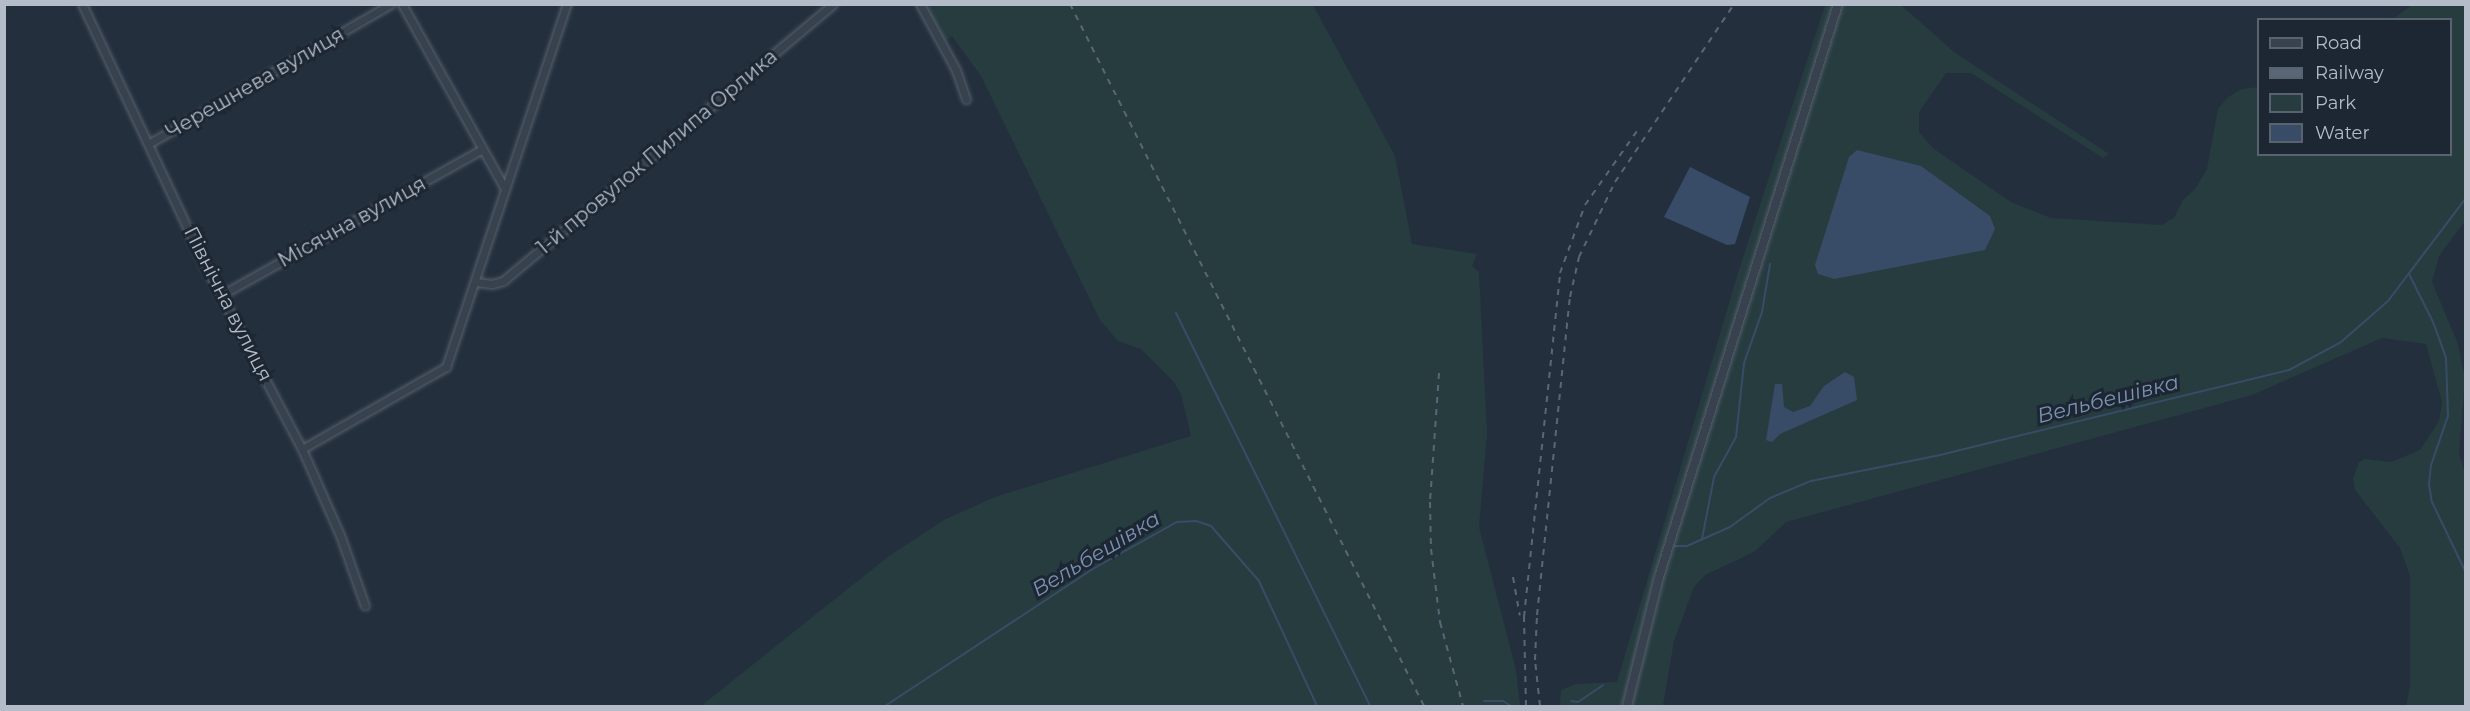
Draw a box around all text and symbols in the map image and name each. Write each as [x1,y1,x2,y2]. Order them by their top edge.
legend [2257,18,2452,156]
street label: Черешнева вулиця [162,22,348,144]
text: Road [2315,32,2362,54]
street label: 1-й провулок Пилипа Орлика [532,44,782,260]
text: Railway [2315,62,2384,84]
text: Park [2315,92,2356,114]
text: Water [2315,122,2370,144]
street label: Місячна вулиця [274,171,430,273]
street label: Північна вулиця [179,223,277,385]
water label: Вельбешівка [2035,369,2181,429]
water label: Вельбешівка [1027,506,1165,602]

